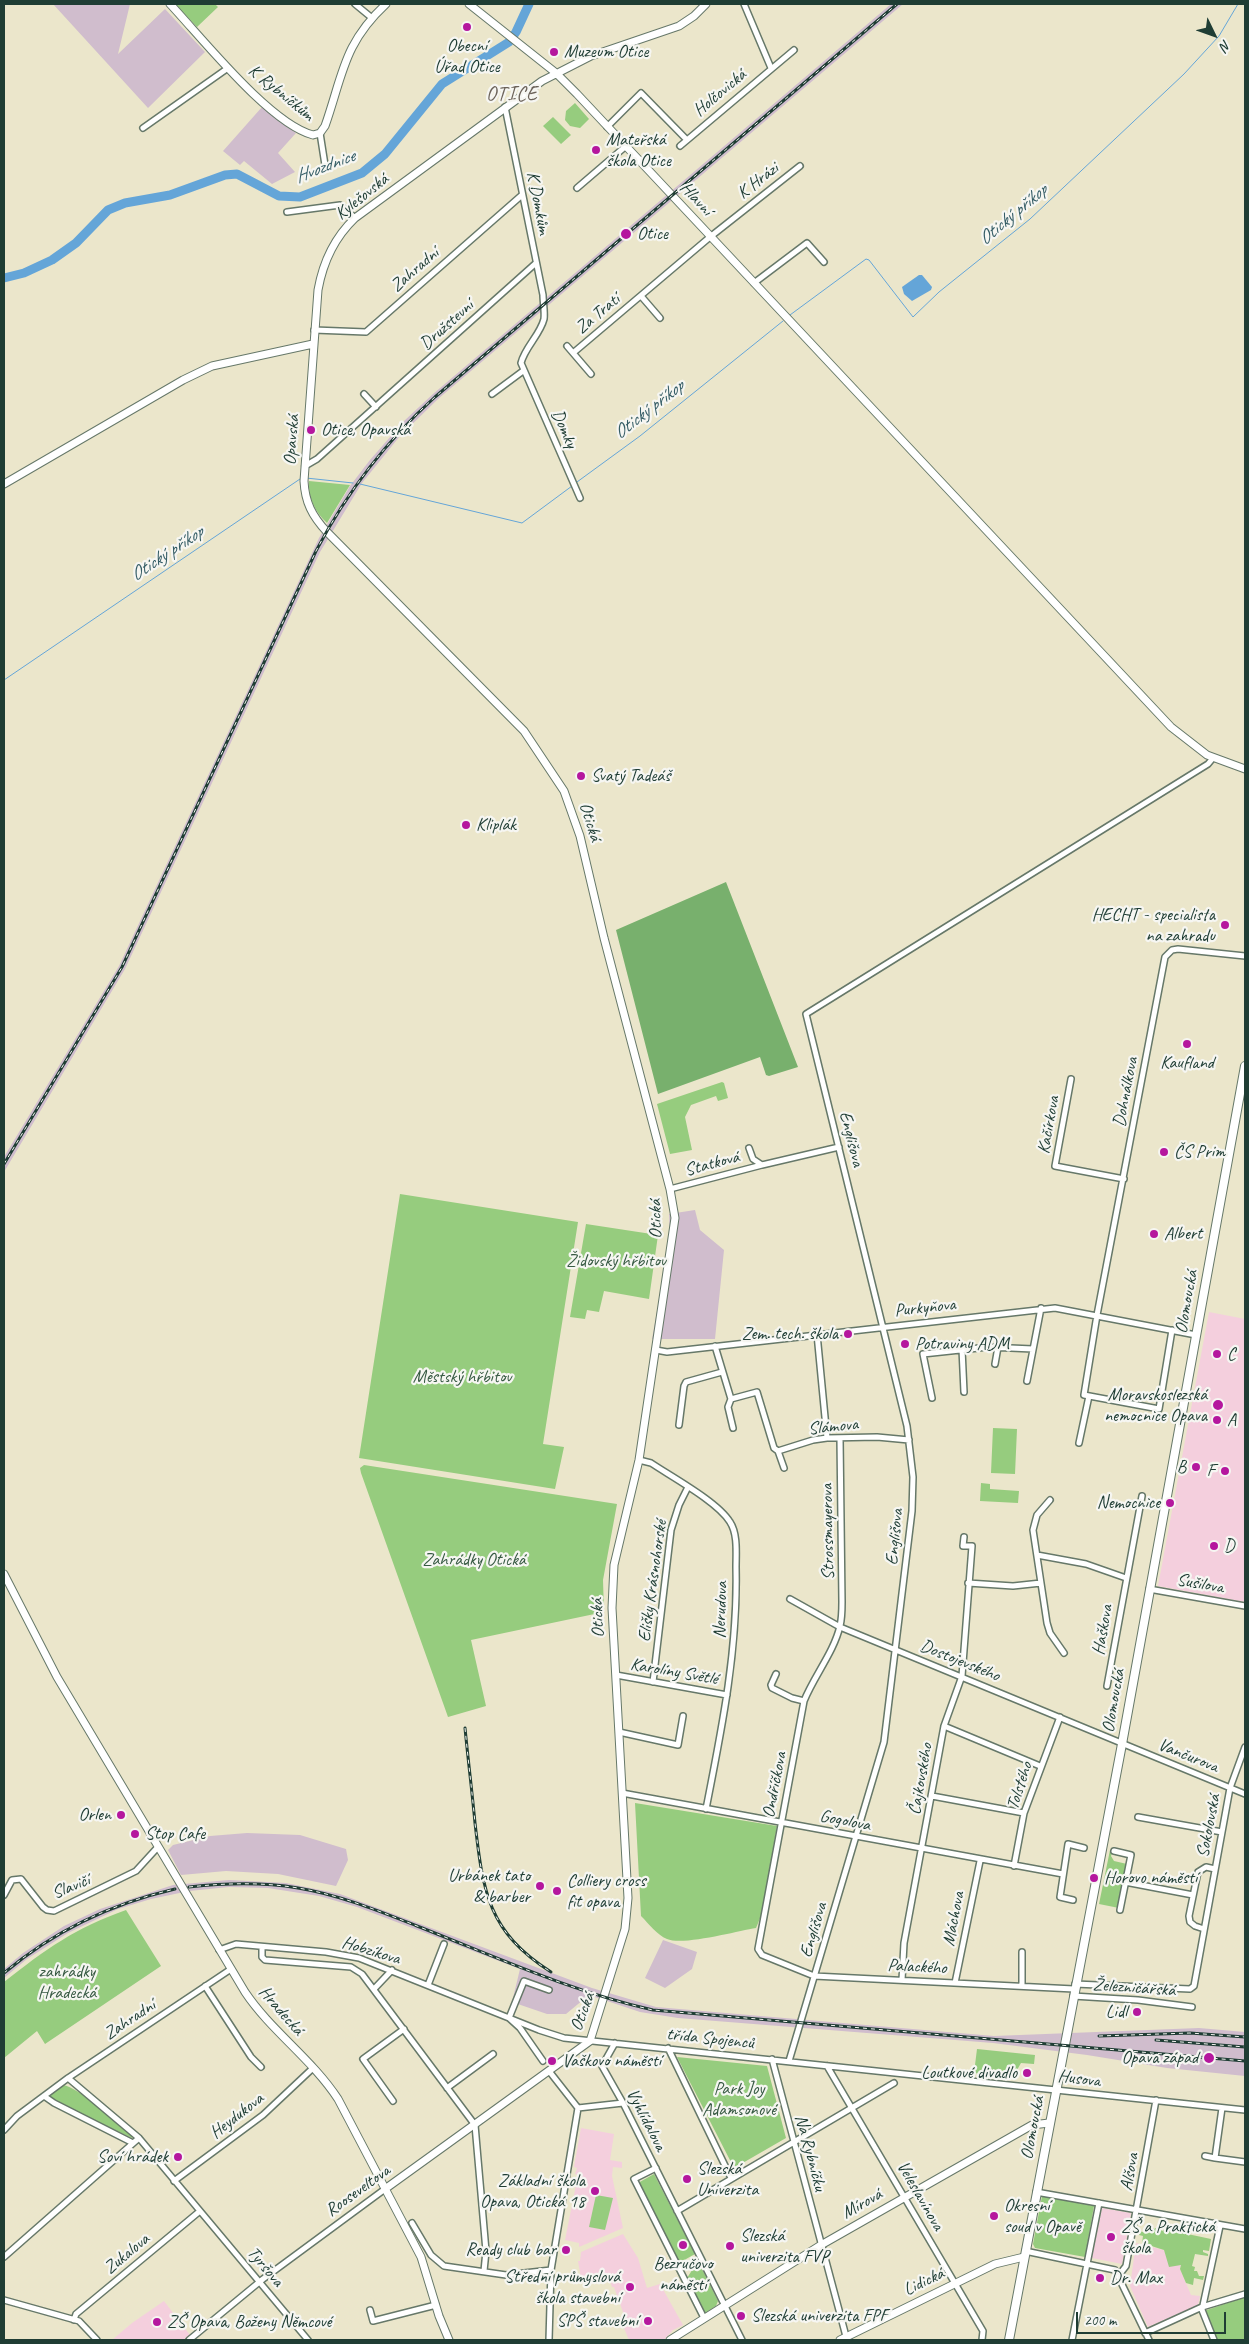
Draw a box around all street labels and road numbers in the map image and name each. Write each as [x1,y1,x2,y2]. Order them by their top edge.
street label: K Rybníčkům [244,60,318,126]
street label: Holčovická [689,65,751,121]
street label: K Hrázi [733,158,783,204]
street label: Kylešovská [331,169,393,225]
street label: K Domkům [521,170,555,236]
street label: Hlavní [675,178,717,220]
street label: Zahradní [386,243,444,297]
street label: Za Tratí [571,289,625,339]
street label: Družstevní [416,295,478,355]
street label: Domky [546,406,582,452]
street label: Opavská [279,414,305,466]
street label: Otická [574,800,606,844]
street label: Dohnálkova [1109,1055,1143,1129]
street label: Kačírkova [1033,1094,1065,1156]
street label: Englišova [834,1109,868,1169]
street label: Statková [682,1146,742,1182]
street label: Otická [645,1199,667,1239]
street label: Olomoucká [1171,1269,1203,1335]
street label: Purkyňova [893,1294,957,1322]
street label: Slámova [807,1414,859,1440]
street label: Strossmayerova [816,1484,840,1580]
street label: Englišova [881,1508,909,1566]
street label: Elišky Krásnohorské [634,1519,672,1643]
street label: Sušilova [1175,1569,1225,1599]
street label: Nerudova [709,1581,733,1639]
street label: Otická [587,1598,609,1638]
street label: Haškova [1088,1603,1118,1657]
street label: Dostojevského [917,1635,1003,1687]
street label: Karolíny Světlé [629,1654,719,1690]
street label: Olomoucká [1098,1668,1130,1734]
street label: Vančurova [1155,1734,1221,1778]
street label: Čajkovského [904,1741,938,1817]
street label: Ondříčkova [758,1750,792,1820]
street label: Tolstého [1002,1760,1038,1812]
street label: Sokolovská [1192,1793,1226,1859]
street label: Gogolova [818,1806,872,1836]
street label: Slavičí [49,1870,93,1904]
street label: Máchova [938,1890,970,1948]
street label: Englišova [795,1900,833,1960]
street label: Hobzíkova [339,1932,403,1970]
street label: Palackého [887,1955,947,1979]
street label: Železničářská [1092,1974,1176,2002]
street label: Hradecká [254,1982,308,2040]
street label: Otická [566,1990,600,2034]
street label: Zahradní [100,1995,160,2045]
street label: třída Spojenců [665,2024,755,2054]
street label: Husova [1057,2066,1101,2092]
street label: Vyhlídalova [621,2085,671,2155]
street label: Heydukova [206,2088,268,2144]
street label: Olomoucká [1016,2095,1050,2161]
street label: Na Rybníčku [789,2112,831,2194]
street label: Alšova [1116,2151,1144,2193]
street label: Veleslavínova [891,2157,949,2235]
street label: Rooseveltova [321,2160,395,2222]
street label: Mírová [838,2184,886,2224]
street label: Zukalova [100,2229,154,2279]
street label: Tyršova [242,2243,288,2291]
street label: Lidická [900,2263,948,2301]

